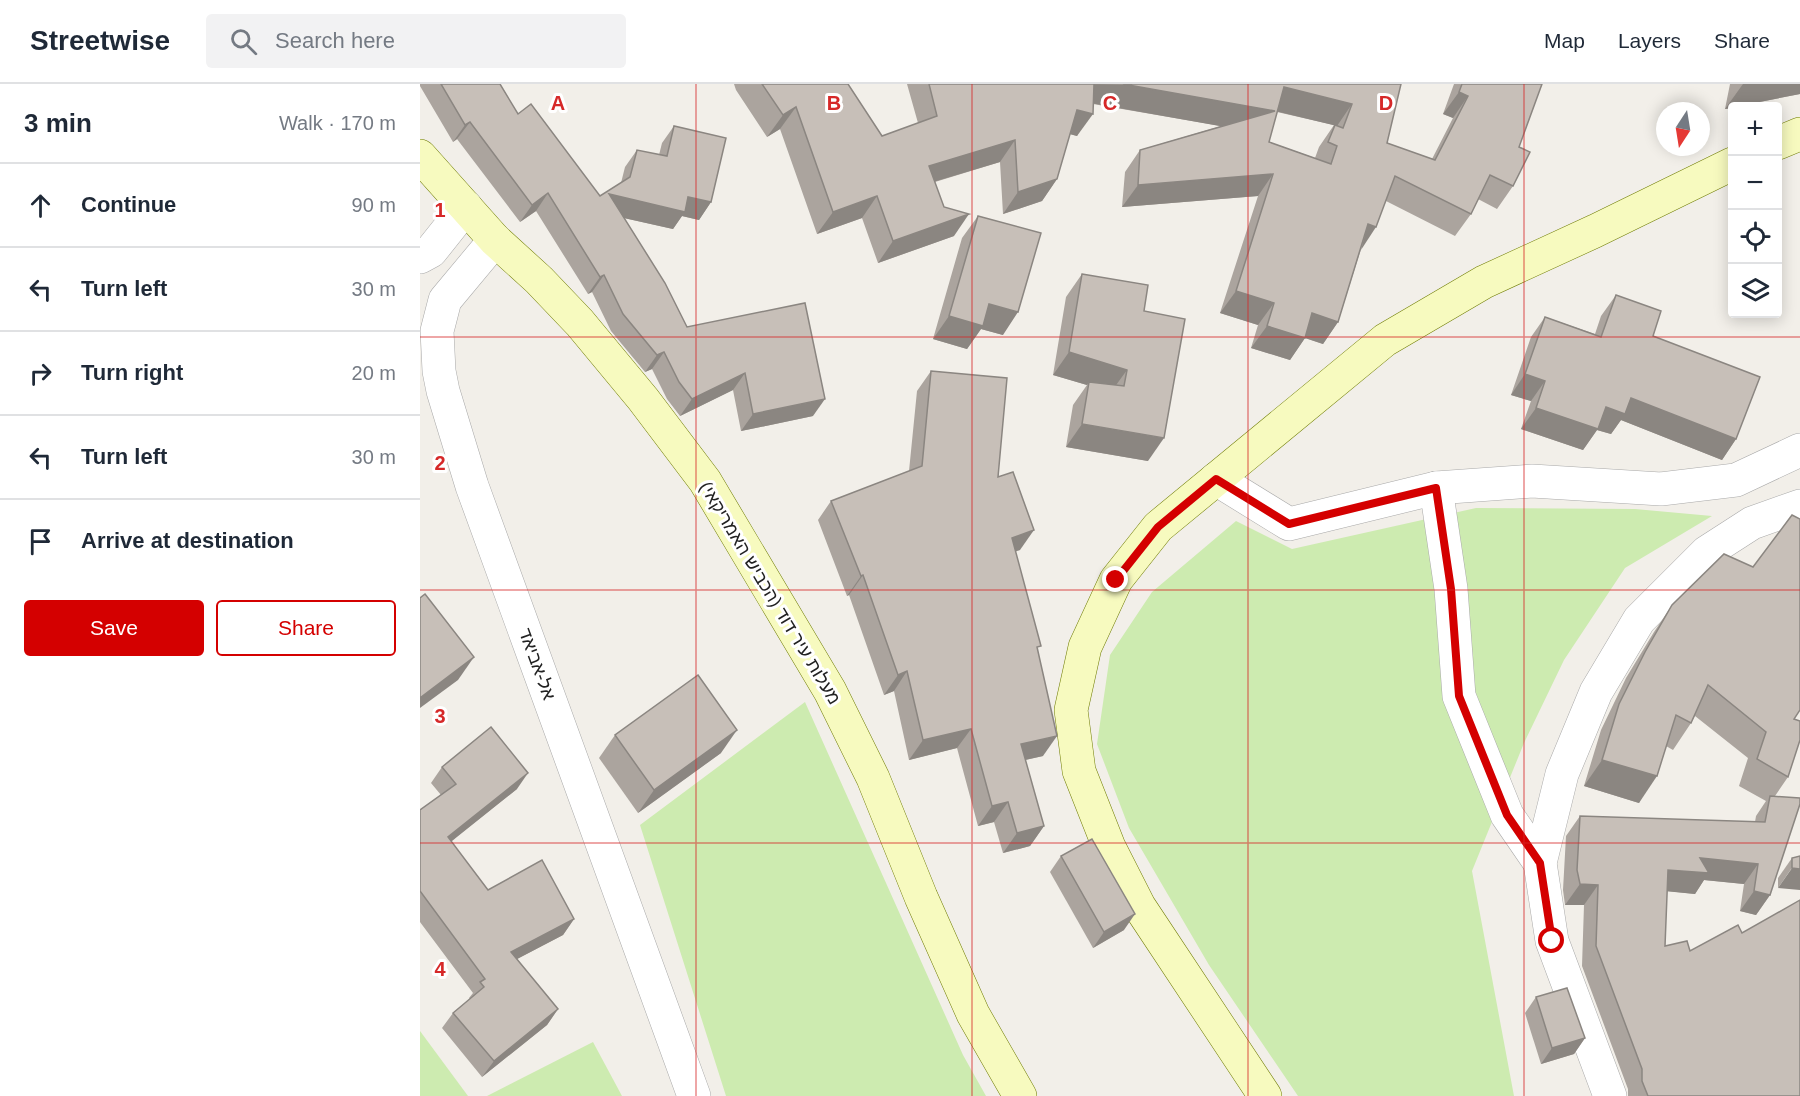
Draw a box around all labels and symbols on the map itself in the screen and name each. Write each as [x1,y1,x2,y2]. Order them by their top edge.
text: A [551,92,565,114]
text: B [827,92,841,114]
text: C [1103,92,1117,114]
text: D [1379,92,1393,114]
north arrow [1656,102,1710,156]
text: 1 [434,199,446,221]
text: 2 [434,452,446,474]
street label: מעלות עיר דוד (הכביש האמריקאי) [695,478,845,708]
route end [1102,566,1128,592]
street label: אל-אביאד [515,626,559,703]
text: 3 [434,705,446,727]
route start [1538,927,1564,953]
text: 4 [434,958,446,980]

